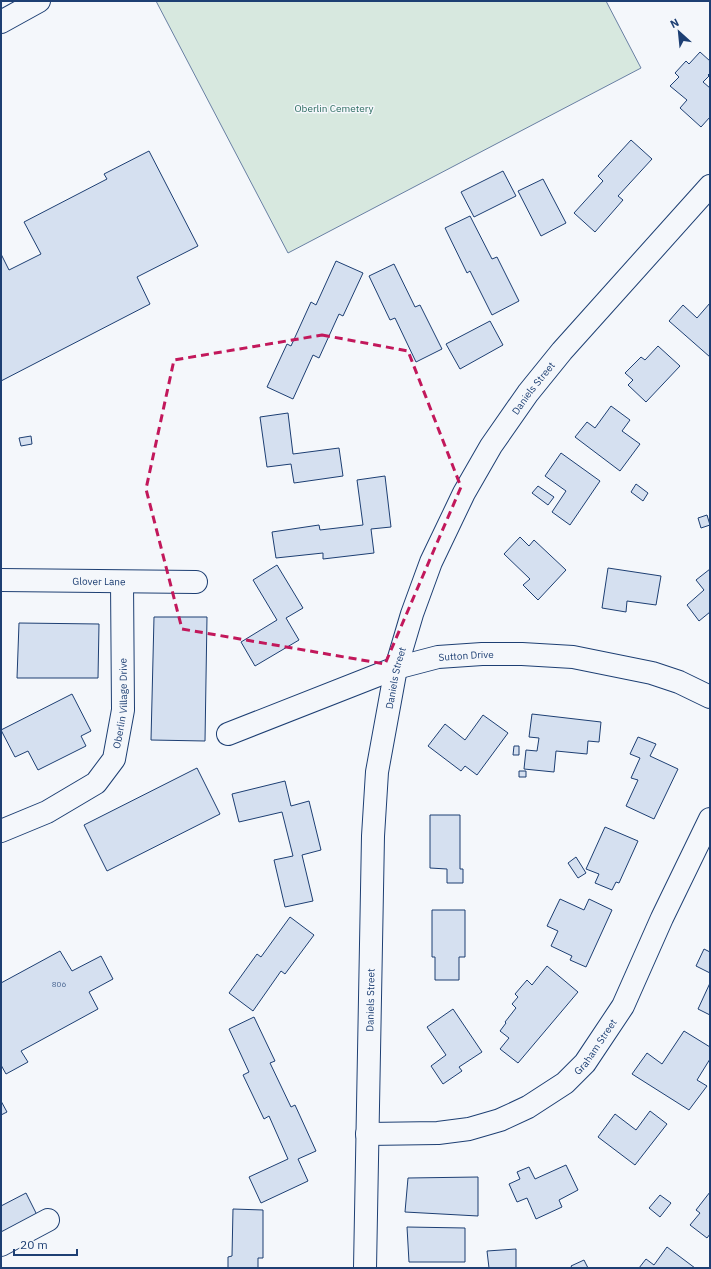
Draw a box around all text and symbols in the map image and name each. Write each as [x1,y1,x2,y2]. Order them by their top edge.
north arrow [659,12,699,52]
text: N [668,15,681,31]
park label: Oberlin Cemetery [295,102,373,115]
street label: Daniels Street [509,359,558,417]
street label: Glover Lane [72,575,126,588]
street label: Daniels Street [383,645,409,710]
street label: Sutton Drive [438,648,494,664]
street label: Oberlin Village Drive [110,657,130,750]
street label: Daniels Street [363,968,378,1032]
house number: 806 [52,979,66,989]
street label: Graham Street [571,1016,620,1078]
scale bar [14,1231,77,1257]
text: 20 m [20,1237,48,1252]

